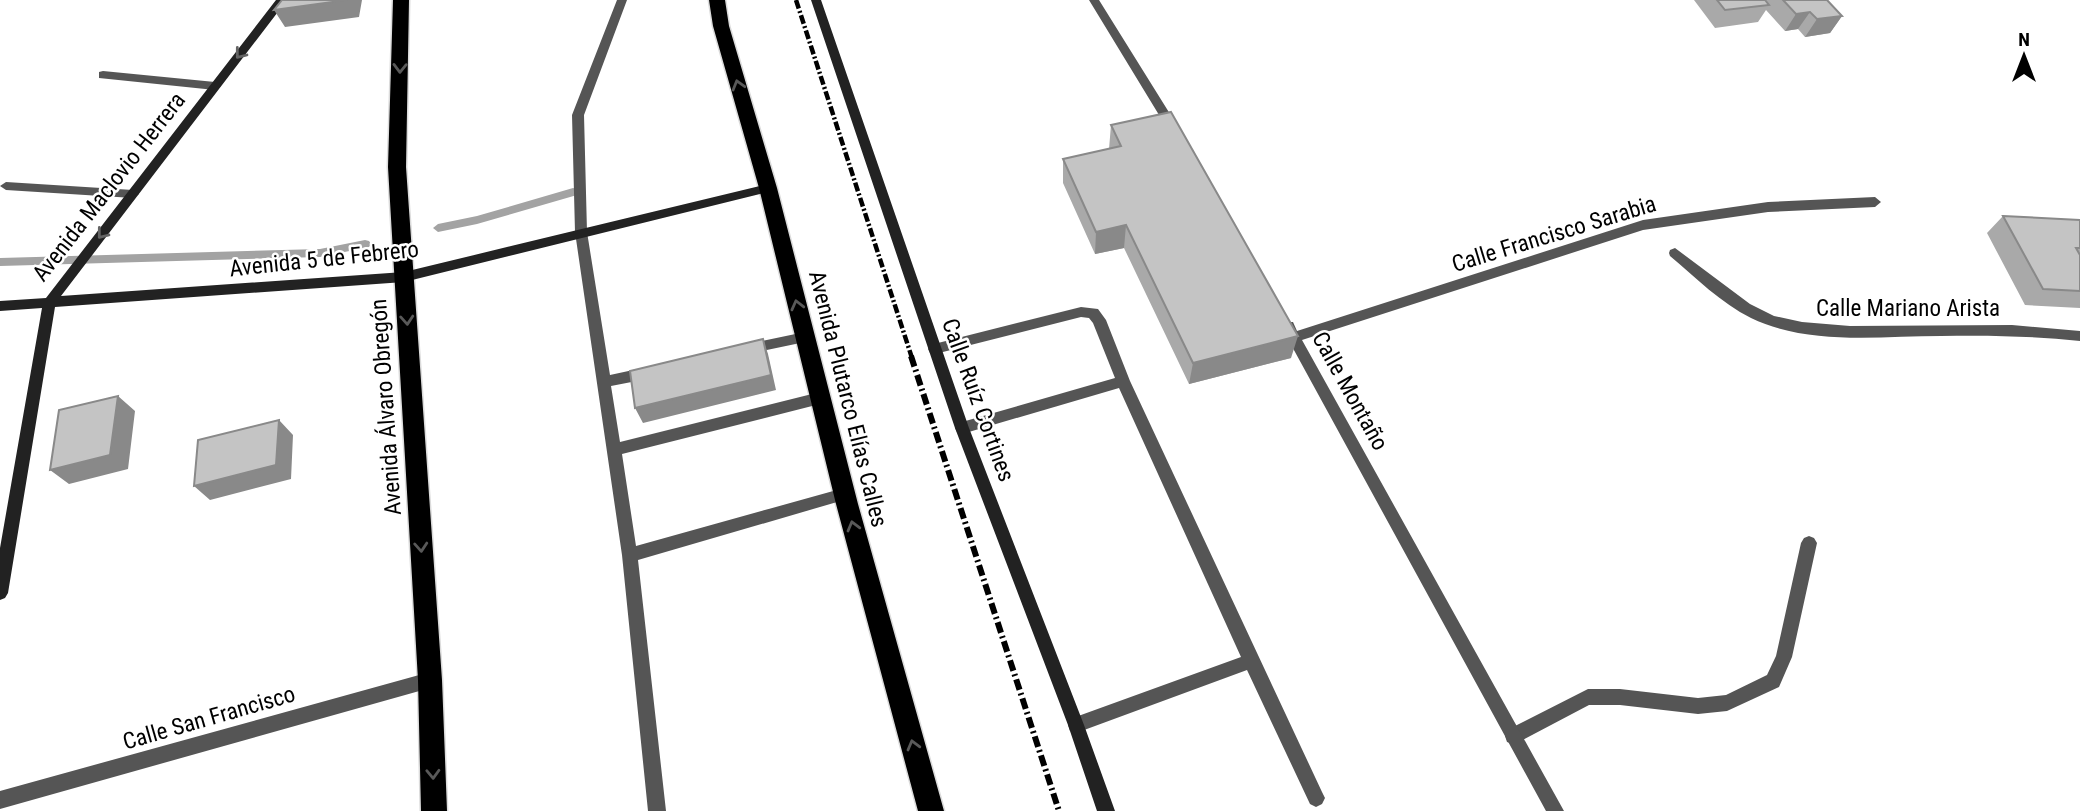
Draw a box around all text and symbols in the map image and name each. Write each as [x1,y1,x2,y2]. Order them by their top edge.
north arrow [1989,21,2059,91]
text: N [2018,28,2030,51]
one-way arrow [236,46,249,59]
one-way arrow [392,63,407,74]
one-way arrow [732,80,747,92]
street label: Avenida Maclovio Herrera [27,87,191,287]
street label: Calle Francisco Sarabia [1449,190,1659,278]
one-way arrow [97,227,110,239]
street label: Avenida 5 de Febrero [228,236,420,282]
street label: Avenida Plutarco Elías Calles [803,268,893,530]
street label: Calle Mariano Arista [1816,295,2000,322]
street label: Avenida Álvaro Obregón [364,298,407,516]
one-way arrow [791,299,805,311]
one-way arrow [399,315,414,326]
street label: Calle Ruíz Cortines [936,315,1020,485]
street label: Calle Montaño [1306,327,1394,455]
one-way arrow [846,520,861,532]
one-way arrow [414,542,429,553]
street label: Calle San Francisco [120,680,298,756]
one-way arrow [907,739,921,751]
one-way arrow [426,769,441,780]

